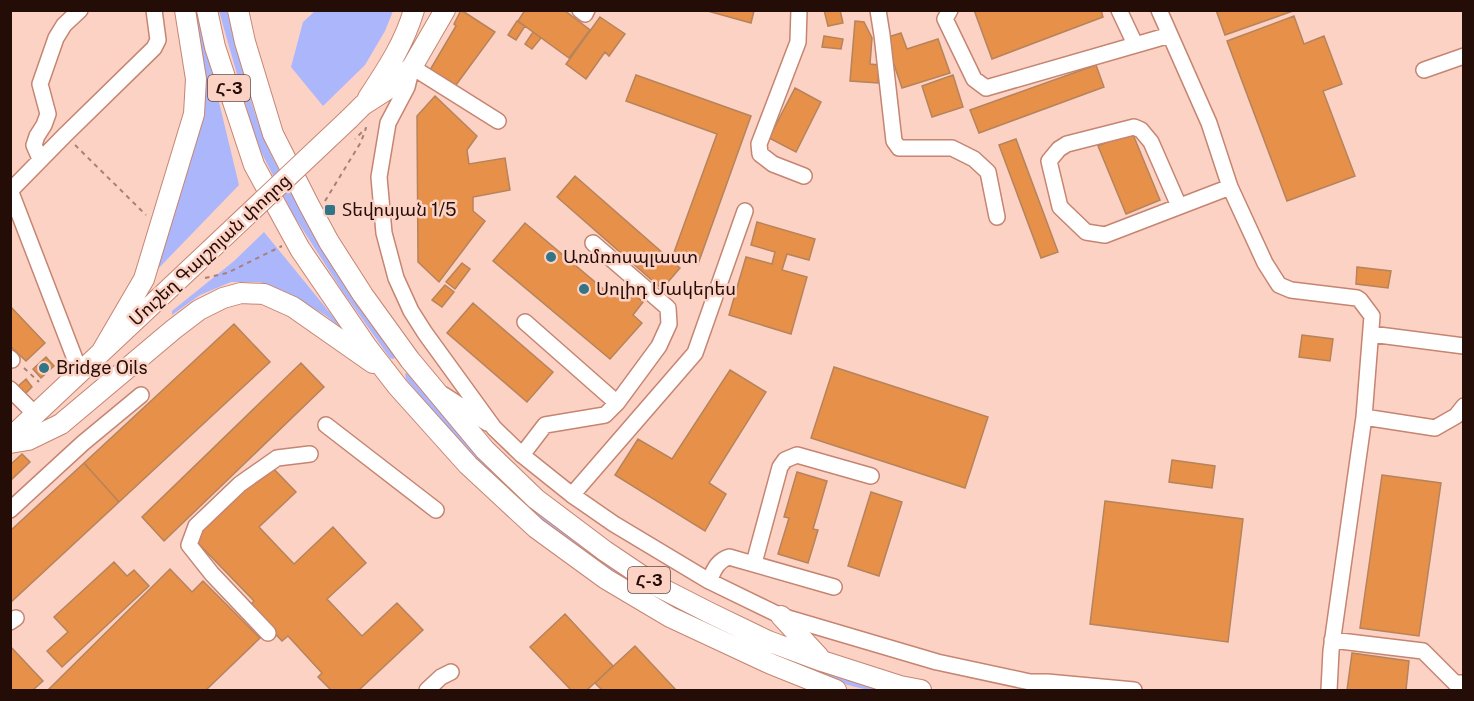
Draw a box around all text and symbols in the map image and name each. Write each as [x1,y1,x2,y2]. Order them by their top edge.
road number: Հ-3 [208,75,250,101]
street label: Մուշեղ Գալշոյան փողոց [125,169,295,330]
place label: Տեվոսյան 1/5 [342,199,456,220]
marker: Տեվոսյան 1/5 [323,203,337,217]
place label: Առմռոսպլաստ [563,246,698,267]
marker: Առմռոսպլաստ [544,250,558,264]
place label: Սոլիդ Մակերես [596,278,736,299]
marker: Սոլիդ Մակերես [577,282,591,296]
place label: Bridge Oils [56,357,148,378]
marker: Bridge Oils [37,361,51,375]
road number: Հ-3 [628,567,670,593]

